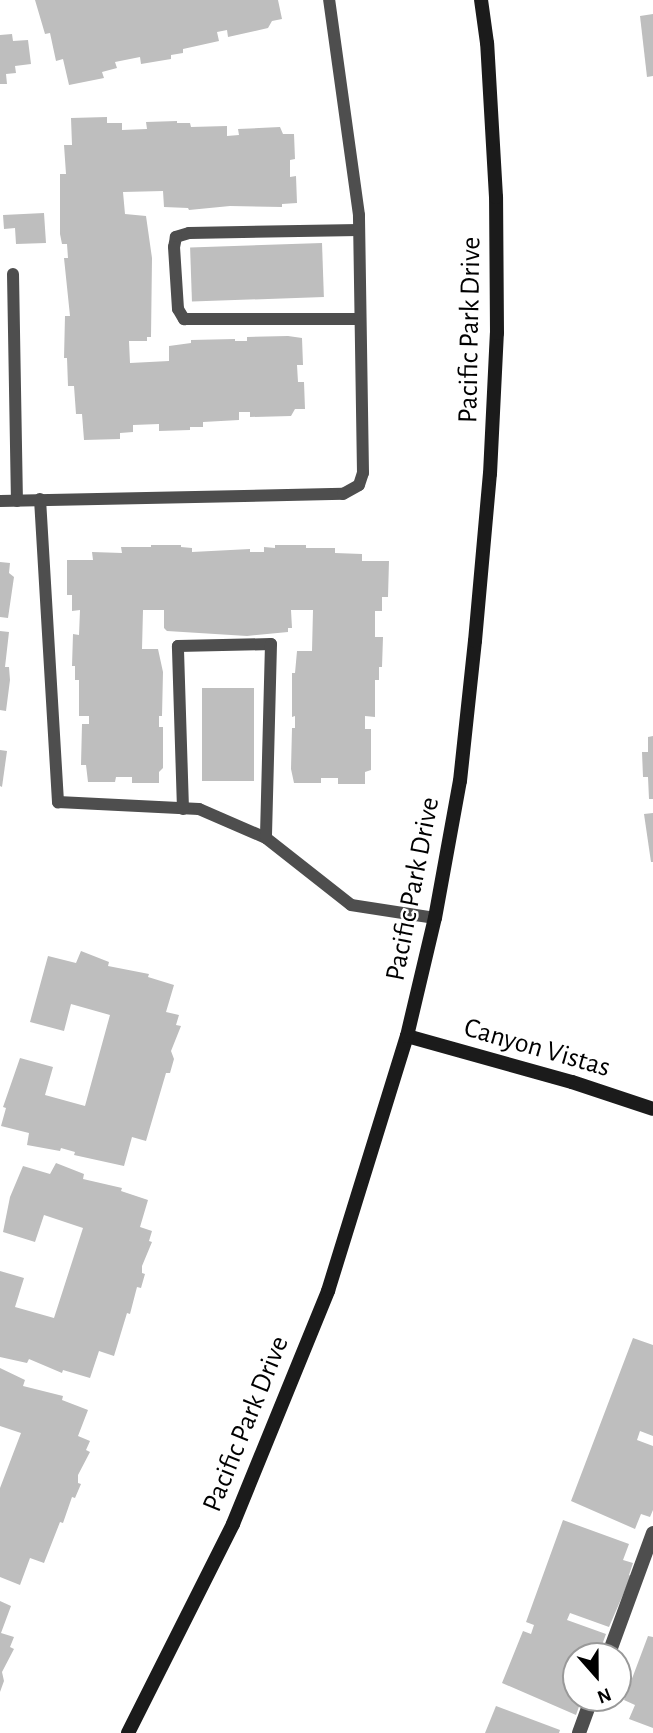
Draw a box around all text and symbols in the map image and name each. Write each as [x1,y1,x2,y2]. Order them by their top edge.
street label: Pacific Park Drive [452,237,488,423]
street label: Pacific Park Drive [379,794,447,984]
street label: Canyon Vistas [460,1011,614,1085]
street label: Pacific Park Drive [196,1331,296,1517]
north arrow [562,1642,632,1712]
text: N [594,1684,614,1706]

